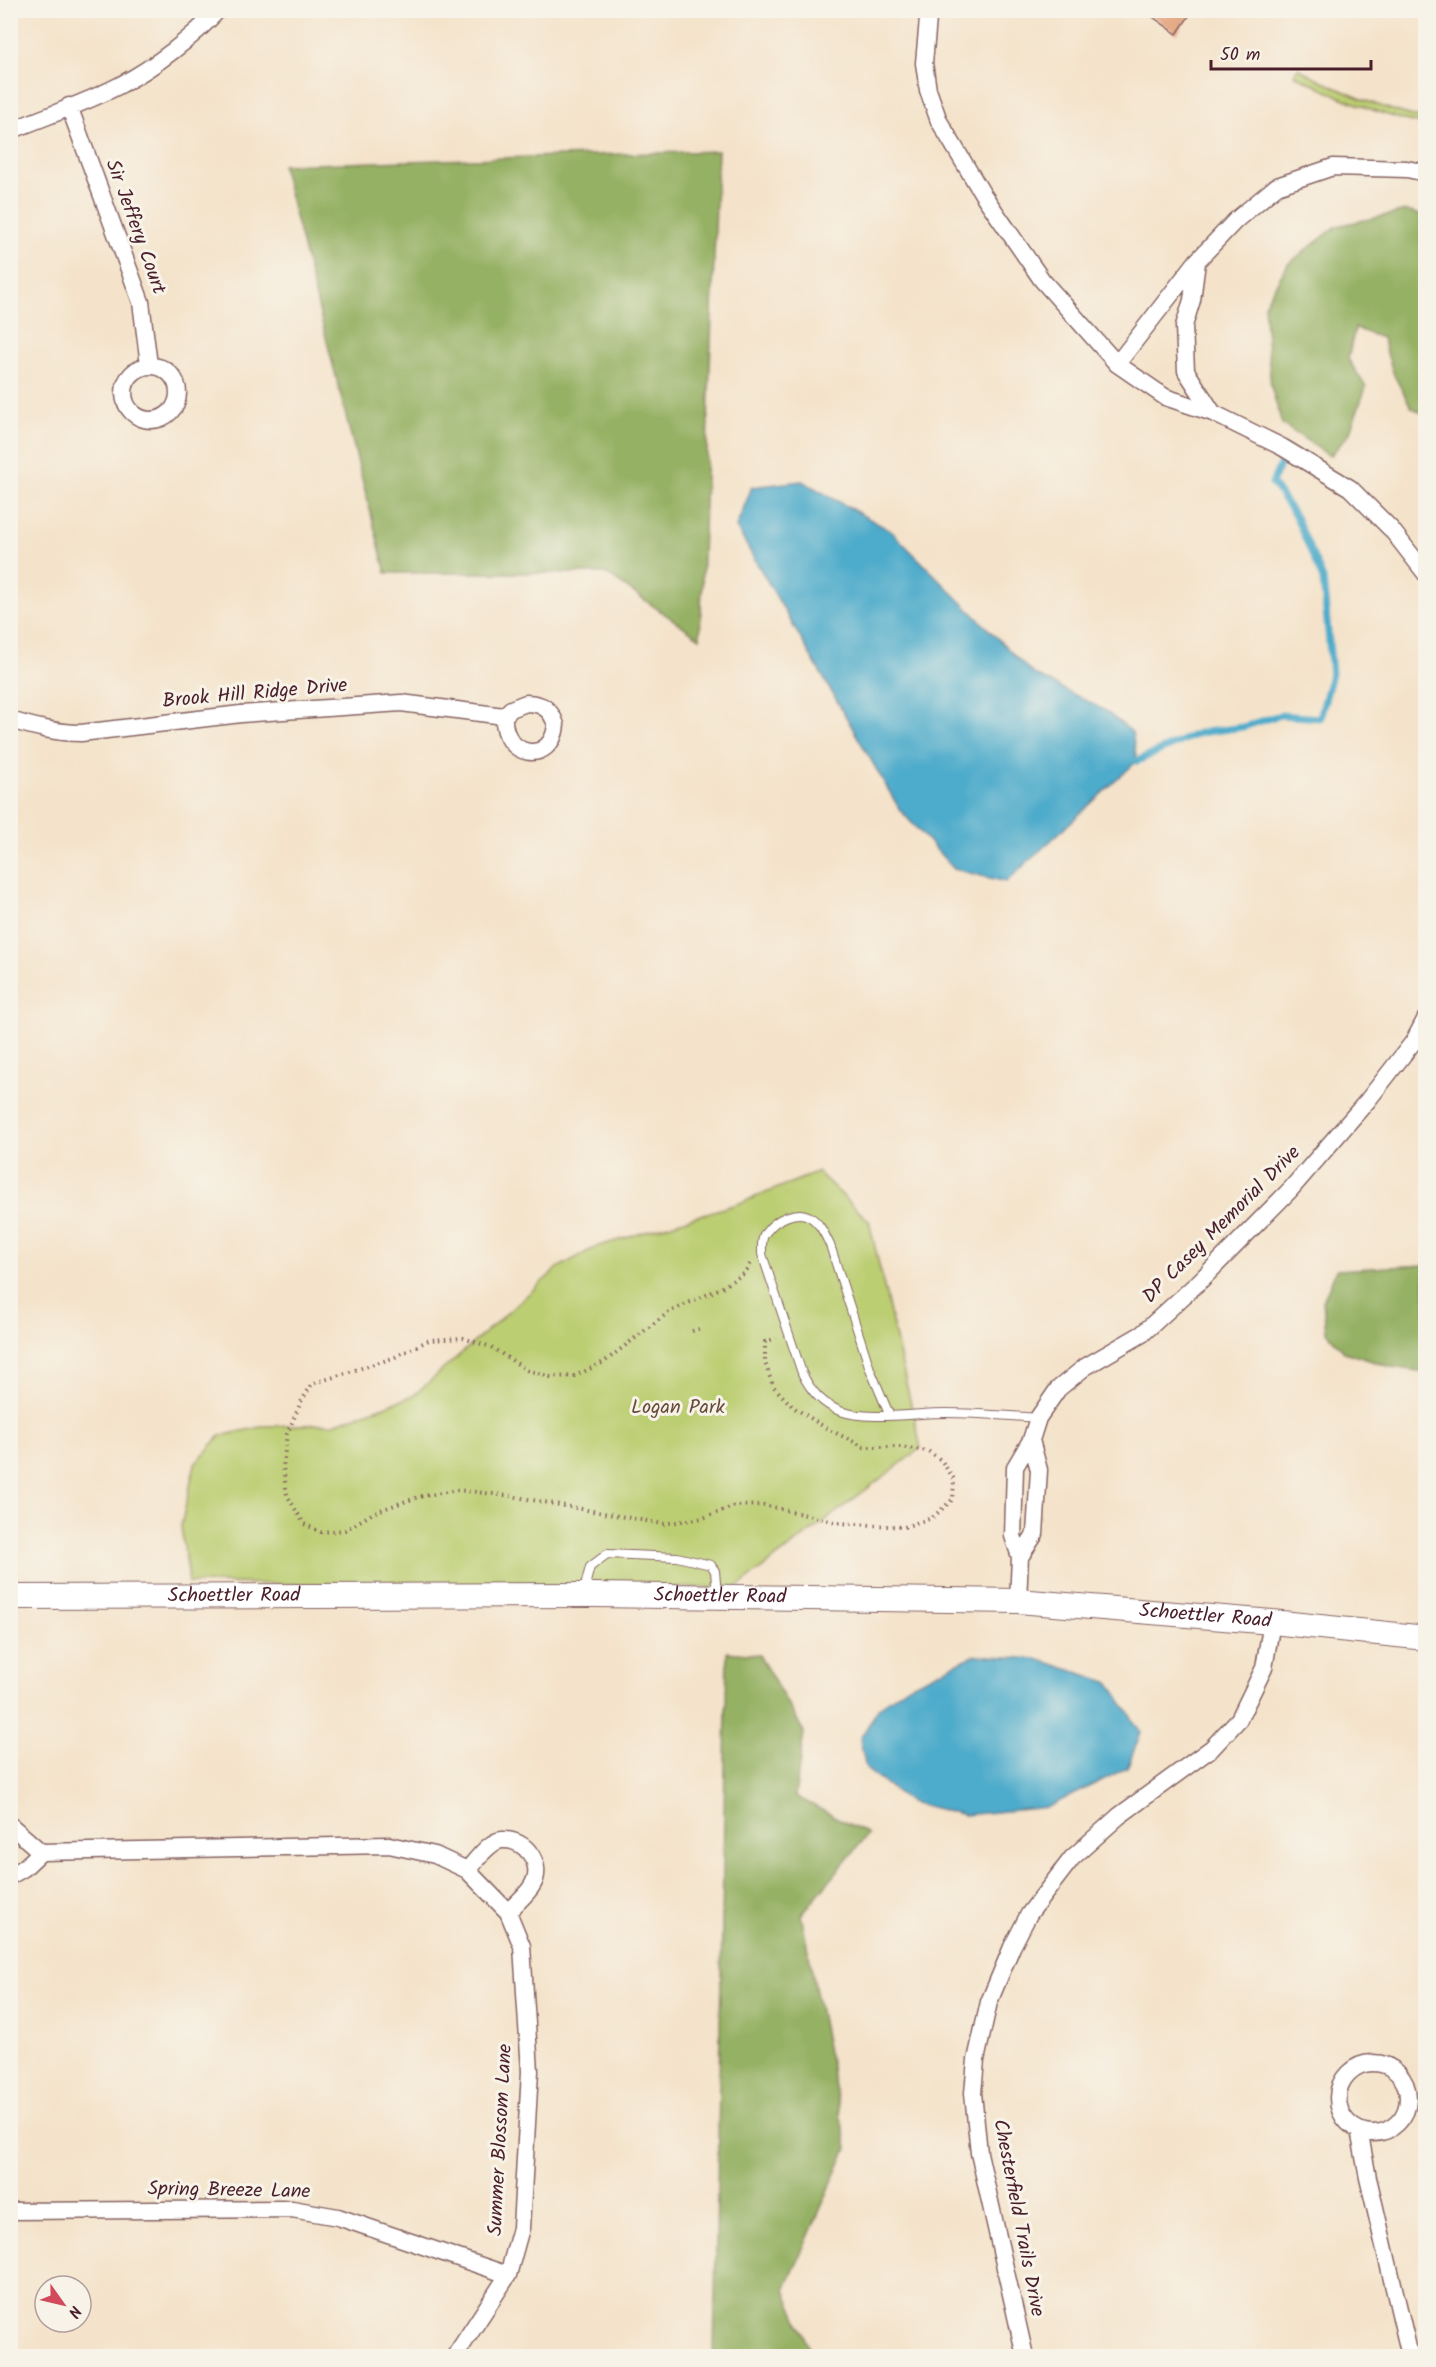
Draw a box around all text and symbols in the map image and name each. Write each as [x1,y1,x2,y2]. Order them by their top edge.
scale bar [1211,33,1372,71]
text: 50 m [1220,41,1260,70]
street label: Sir Jeffery Court [96,155,174,299]
street label: Brook Hill Ridge Drive [161,670,349,718]
street label: DP Casey Memorial Drive [1135,1138,1309,1312]
park label: Logan Park [631,1392,726,1424]
street label: Schoettler Road [168,1580,301,1612]
street label: Schoettler Road [654,1580,787,1614]
street label: Schoettler Road [1138,1595,1274,1638]
street label: Summer Blossom Lane [480,2043,522,2237]
street label: Chesterfield Trails Drive [983,2116,1053,2320]
street label: Spring Breeze Lane [147,2174,311,2208]
north arrow [33,2274,93,2334]
text: N [61,2300,87,2323]

